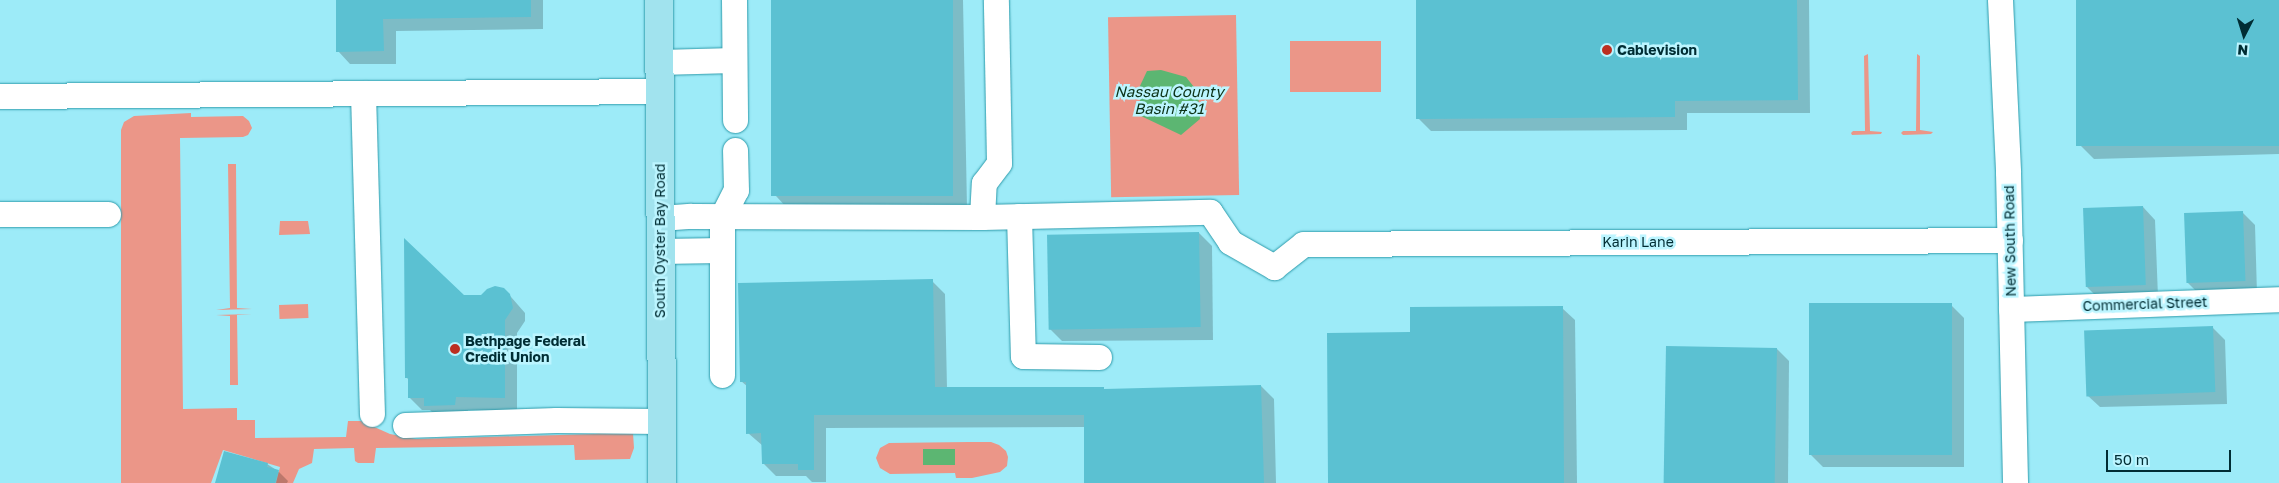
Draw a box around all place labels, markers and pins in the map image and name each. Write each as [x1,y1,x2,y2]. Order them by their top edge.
place label: Cablevision [1617,42,1697,58]
marker: Cablevision [1601,44,1613,56]
place label: Bethpage Federal Credit Union [465,333,586,366]
marker: Bethpage Federal Credit Union [449,343,461,355]

